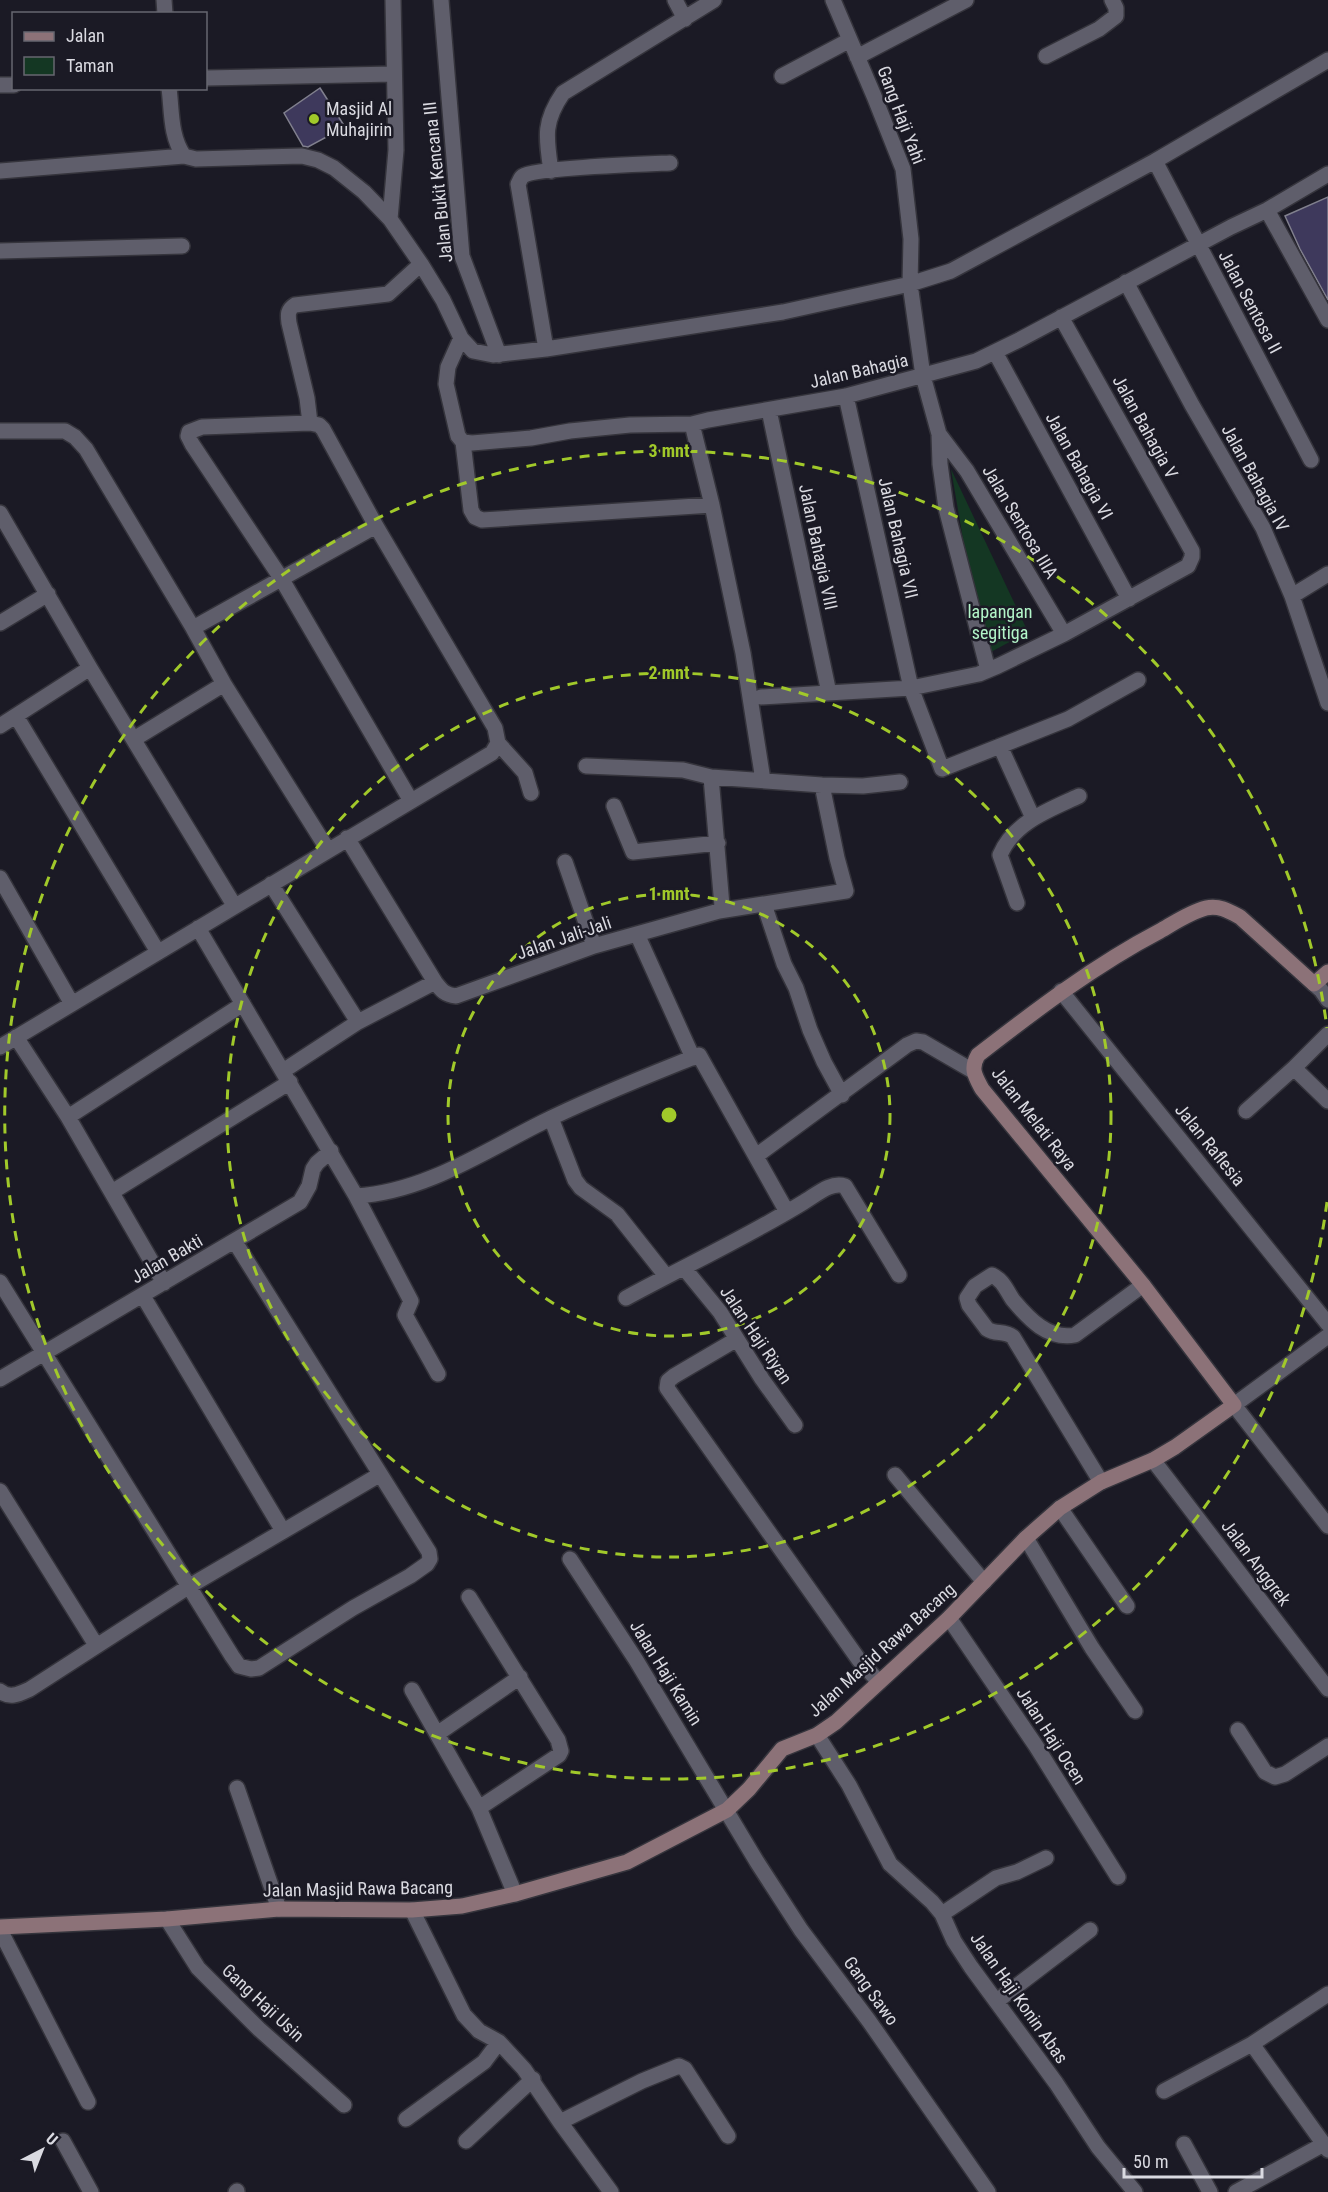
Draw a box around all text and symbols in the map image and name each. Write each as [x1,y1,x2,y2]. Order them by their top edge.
legend [12,12,207,90]
text: Jalan [66,25,105,46]
text: Taman [66,55,114,76]
street label: Gang Haji Yahi [873,63,930,167]
place label: Masjid Al Muhajirin [326,98,392,140]
street label: Jalan Bukit Kencana III [419,100,456,264]
marker: Masjid Al Muhajirin [307,112,321,126]
street label: Jalan Sentosa II [1215,247,1286,357]
street label: Jalan Bahagia [808,349,910,392]
street label: Jalan Bahagia V [1108,372,1182,482]
street label: Jalan Bahagia VI [1041,409,1117,523]
street label: Jalan Bahagia IV [1217,421,1293,535]
text: 3 mnt [649,440,690,461]
street label: Jalan Sentosa IIIA [978,461,1063,583]
street label: Jalan Bahagia VII [874,475,923,600]
street label: Jalan Bahagia VIII [795,482,842,612]
park label: lapangan segitiga [967,601,1033,643]
text: 2 mnt [649,662,690,683]
text: 1 mnt [649,883,690,904]
street label: Jalan Jali-Jali [514,912,614,963]
street label: Jalan Melati Raya [988,1063,1081,1175]
street label: Jalan Raflesia [1171,1099,1250,1190]
centre of rings [659,1105,679,1125]
street label: Jalan Bakti [127,1230,206,1287]
street label: Jalan Haji Riyan [716,1282,797,1388]
street label: Jalan Anggrek [1217,1516,1295,1610]
street label: Jalan Masjid Rawa Bacang [804,1578,959,1721]
street label: Jalan Haji Kamin [626,1616,707,1729]
street label: Jalan Haji Ocen [1012,1683,1091,1788]
street label: Jalan Masjid Rawa Bacang [263,1876,453,1901]
street label: Jalan Haji Konin Abas [966,1928,1073,2067]
street label: Gang Sawo [839,1952,903,2029]
street label: Gang Haji Usin [218,1959,309,2046]
north arrow [12,2120,72,2180]
text: U [42,2129,61,2149]
scale bar [1124,2141,1262,2179]
text: 50 m [1133,2151,1168,2172]

